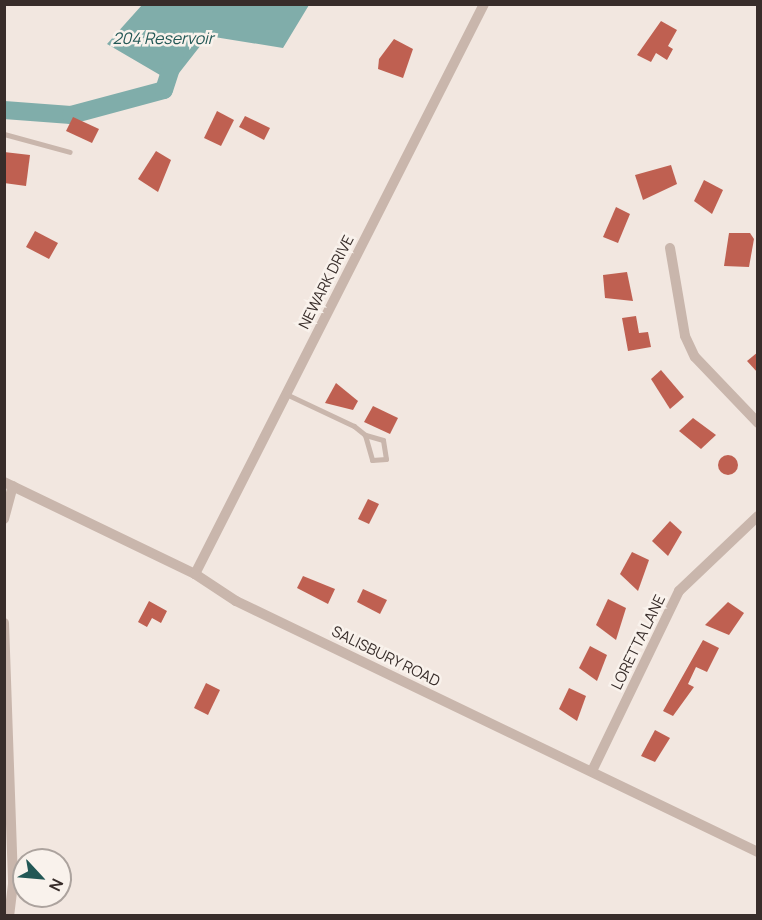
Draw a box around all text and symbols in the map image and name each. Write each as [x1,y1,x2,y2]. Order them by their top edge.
water label: 204 Reservoir [112,28,214,48]
street label: NEWARK DRIVE [295,232,357,332]
street label: LORETTA LANE [607,592,669,692]
street label: SALISBURY ROAD [329,622,443,690]
north arrow [12,848,72,908]
text: N [44,875,69,895]

